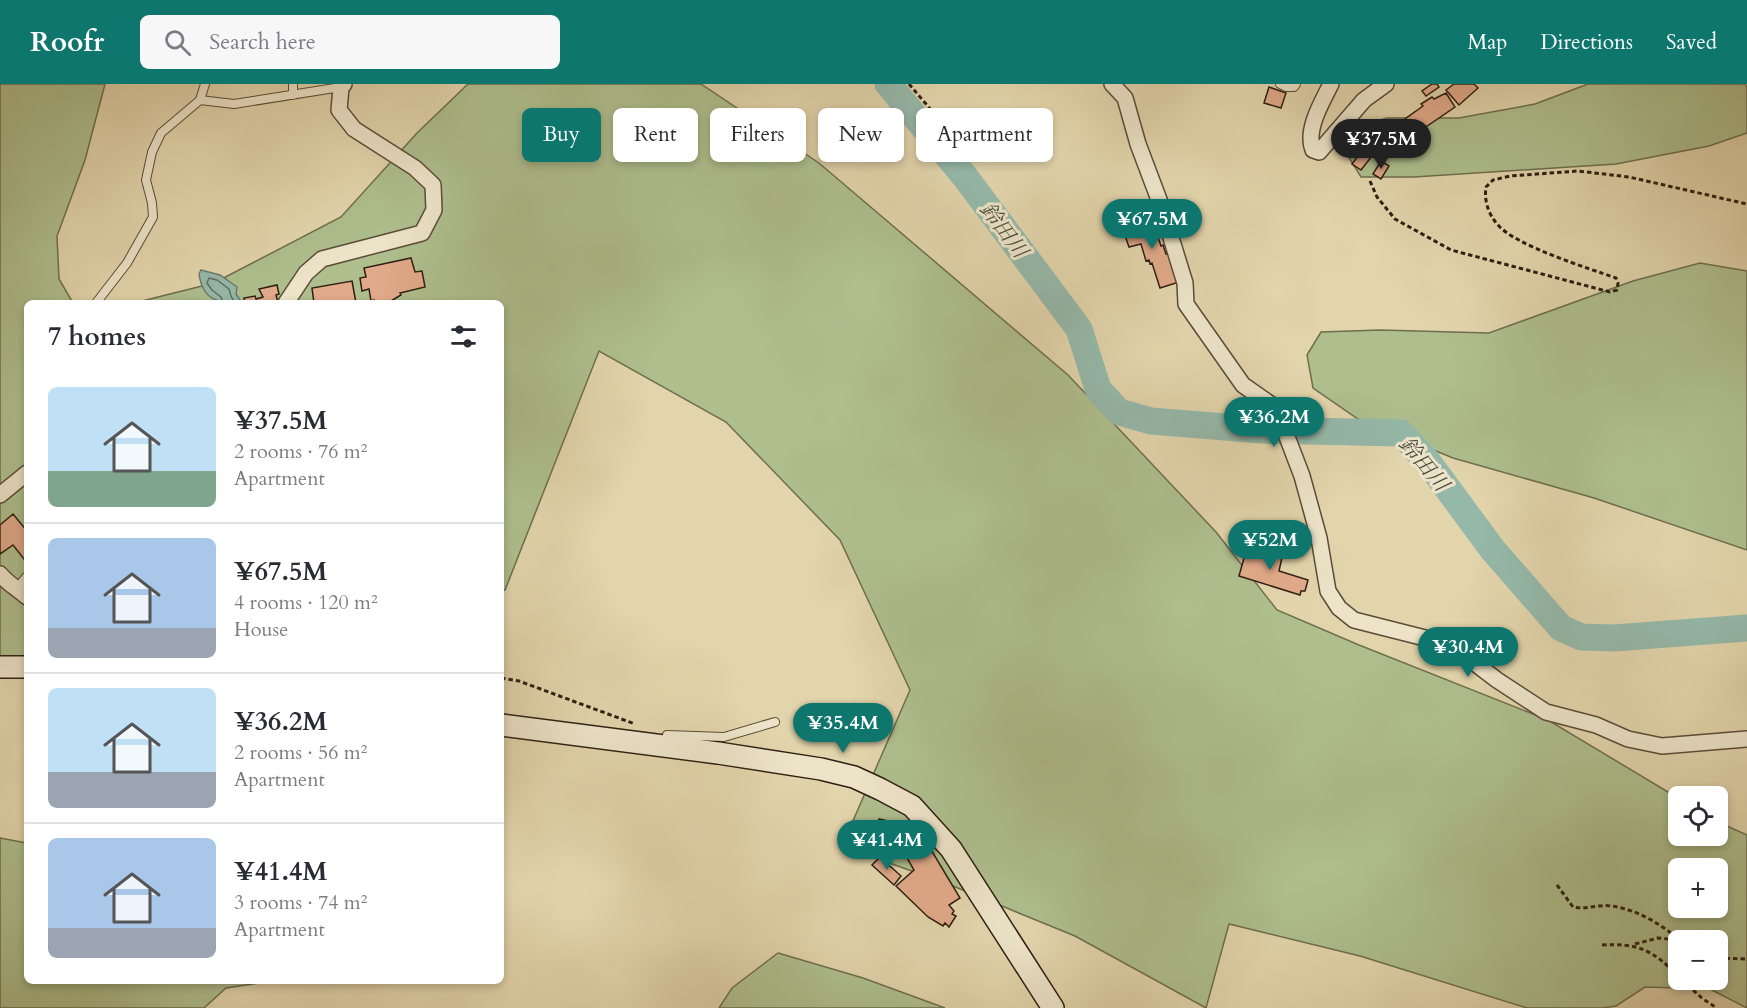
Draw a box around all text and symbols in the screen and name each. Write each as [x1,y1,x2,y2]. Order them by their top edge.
search box [140,15,560,69]
text: Roofr [30,23,104,61]
icon: search [161,26,194,59]
text: Search here [209,27,316,57]
text: Map [1467,28,1507,57]
text: Directions [1540,28,1633,57]
text: Saved [1666,28,1717,57]
chip: Buy [522,108,601,162]
chip: Rent [613,108,698,162]
chip: Filters [710,108,806,162]
chip: New [818,108,904,162]
chip: Apartment [916,108,1053,162]
pin: ¥37.5M [1332,119,1430,170]
text: ¥37.5M [1345,125,1417,152]
water label: 鈴田川 [973,196,1035,266]
pin: ¥67.5M [1103,199,1201,250]
text: ¥67.5M [1116,205,1188,232]
text: 7 homes [48,319,146,354]
icon: filters [447,320,480,353]
pin: ¥36.2M [1225,397,1323,448]
text: ¥37.5M [234,403,327,438]
text: ¥36.2M [1238,403,1310,430]
icon: home [96,411,168,483]
water label: 鈴田川 [1392,431,1456,499]
text: 2 rooms · 76 m² [234,438,367,465]
text: Apartment [234,465,325,492]
pin: ¥52M [1234,520,1306,571]
text: ¥52M [1242,526,1298,553]
text: ¥67.5M [234,554,327,589]
icon: home [96,562,168,634]
text: 4 rooms · 120 m² [234,589,378,616]
text: House [234,616,288,643]
pin: ¥30.4M [1419,627,1517,678]
text: ¥30.4M [1432,633,1504,660]
pin: ¥35.4M [794,703,892,754]
text: ¥36.2M [234,704,327,739]
text: ¥35.4M [807,709,879,736]
icon: home [96,712,168,784]
text: 2 rooms · 56 m² [234,739,367,766]
text: Apartment [234,766,325,793]
map controls [1668,786,1728,990]
button: locate [1668,786,1728,846]
pin: ¥41.4M [838,820,936,871]
text: ¥41.4M [851,826,923,853]
text: ¥41.4M [234,854,327,889]
button: + [1668,858,1728,918]
icon: home [96,862,168,934]
text: 3 rooms · 74 m² [234,889,367,916]
text: Apartment [234,916,325,943]
button: − [1668,930,1728,990]

